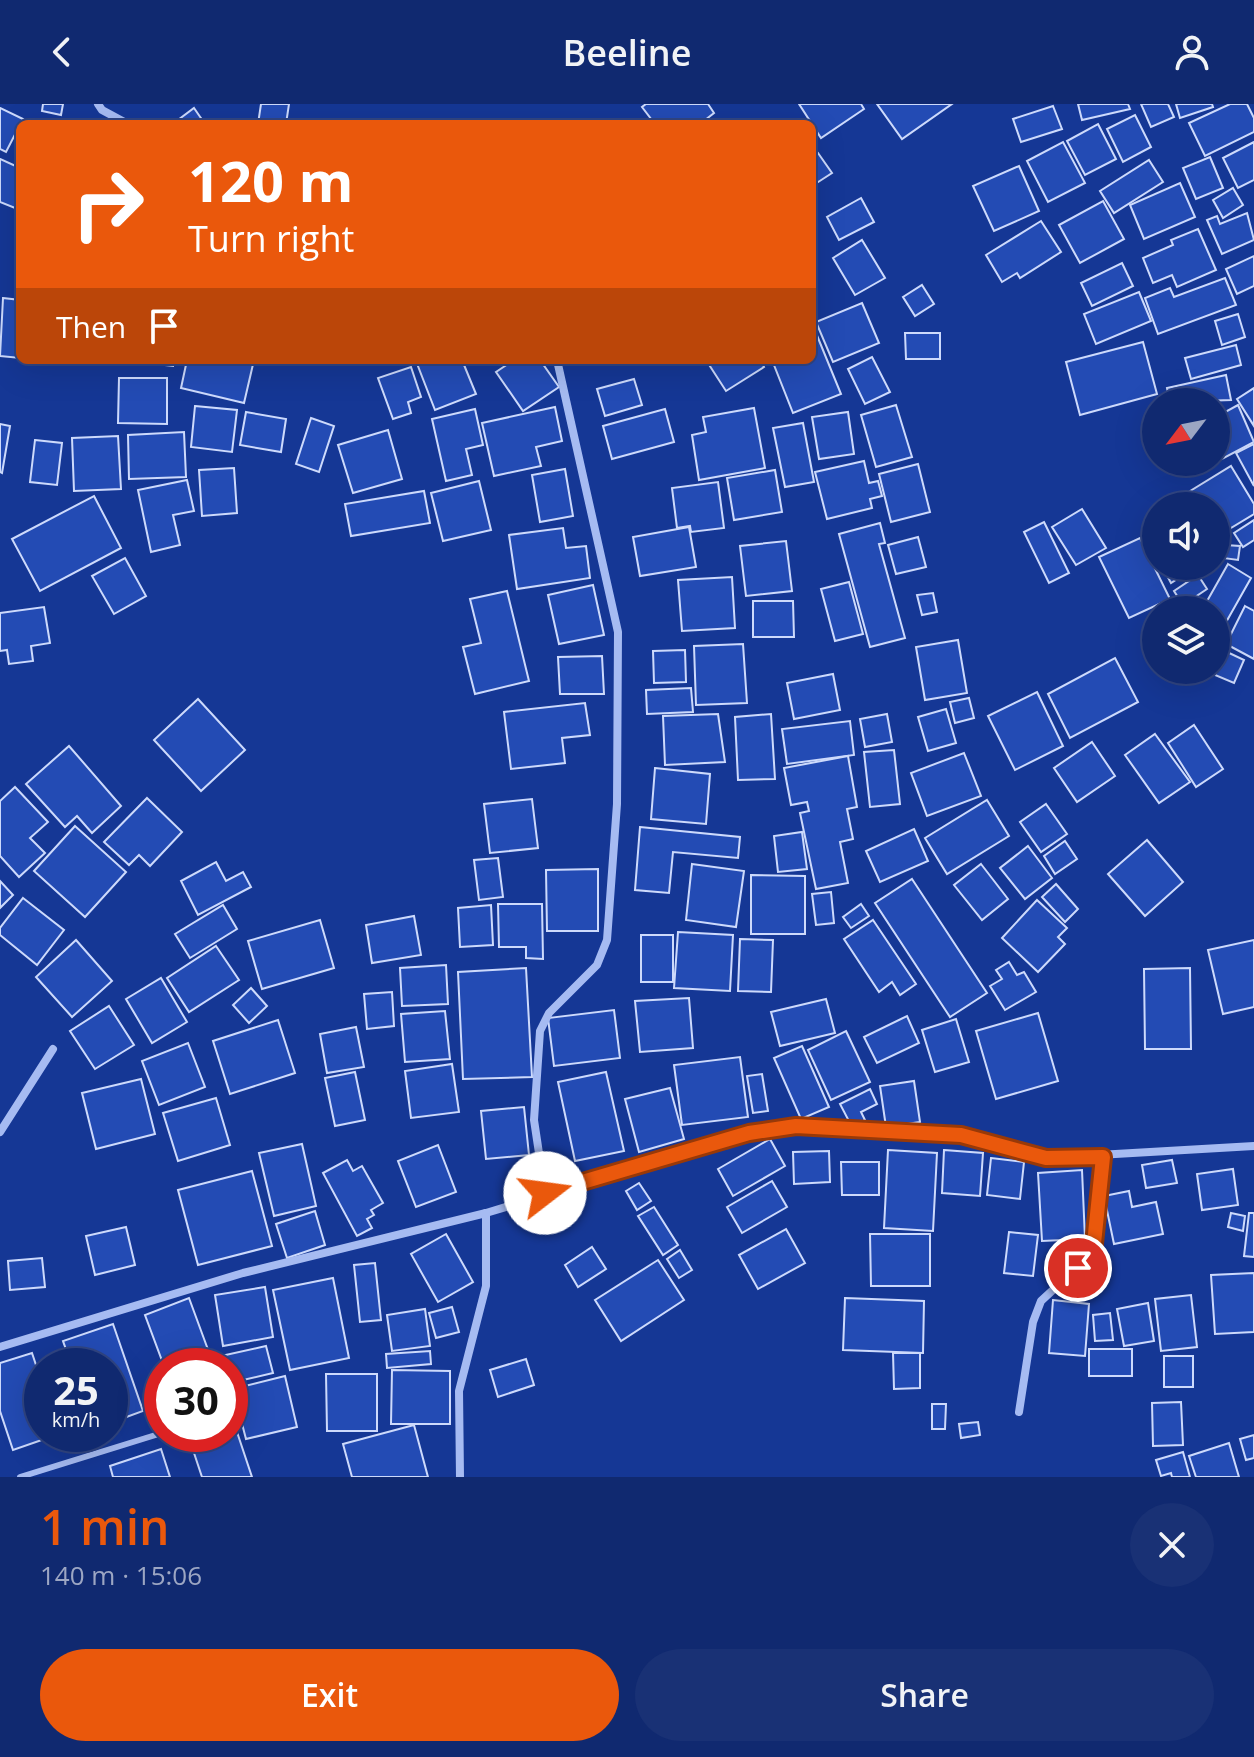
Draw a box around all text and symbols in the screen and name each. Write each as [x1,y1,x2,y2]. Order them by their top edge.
text: Beeline [563,28,691,77]
icon: back [40,30,84,74]
icon: person [1170,30,1214,74]
text: 120 m [188,142,354,218]
icon: right [56,152,160,256]
text: Turn right [188,214,354,263]
icon: arrive [142,304,186,348]
text: Then [56,306,126,347]
north arrow [1142,388,1230,476]
map controls [1142,388,1230,684]
button: sound [1142,492,1230,580]
button: layers [1142,596,1230,684]
position arrow [503,1151,587,1235]
pin [1044,1234,1112,1302]
icon: arrive [1056,1246,1100,1290]
speed limit sign: 30 [144,1348,248,1452]
text: 25 [53,1362,99,1417]
text: km/h [52,1406,100,1433]
text: 1 min [40,1494,170,1559]
button: close [1130,1503,1214,1587]
text: 140 m · 15:06 [40,1557,202,1593]
button: Exit [40,1649,619,1741]
button: Share [635,1649,1214,1741]

